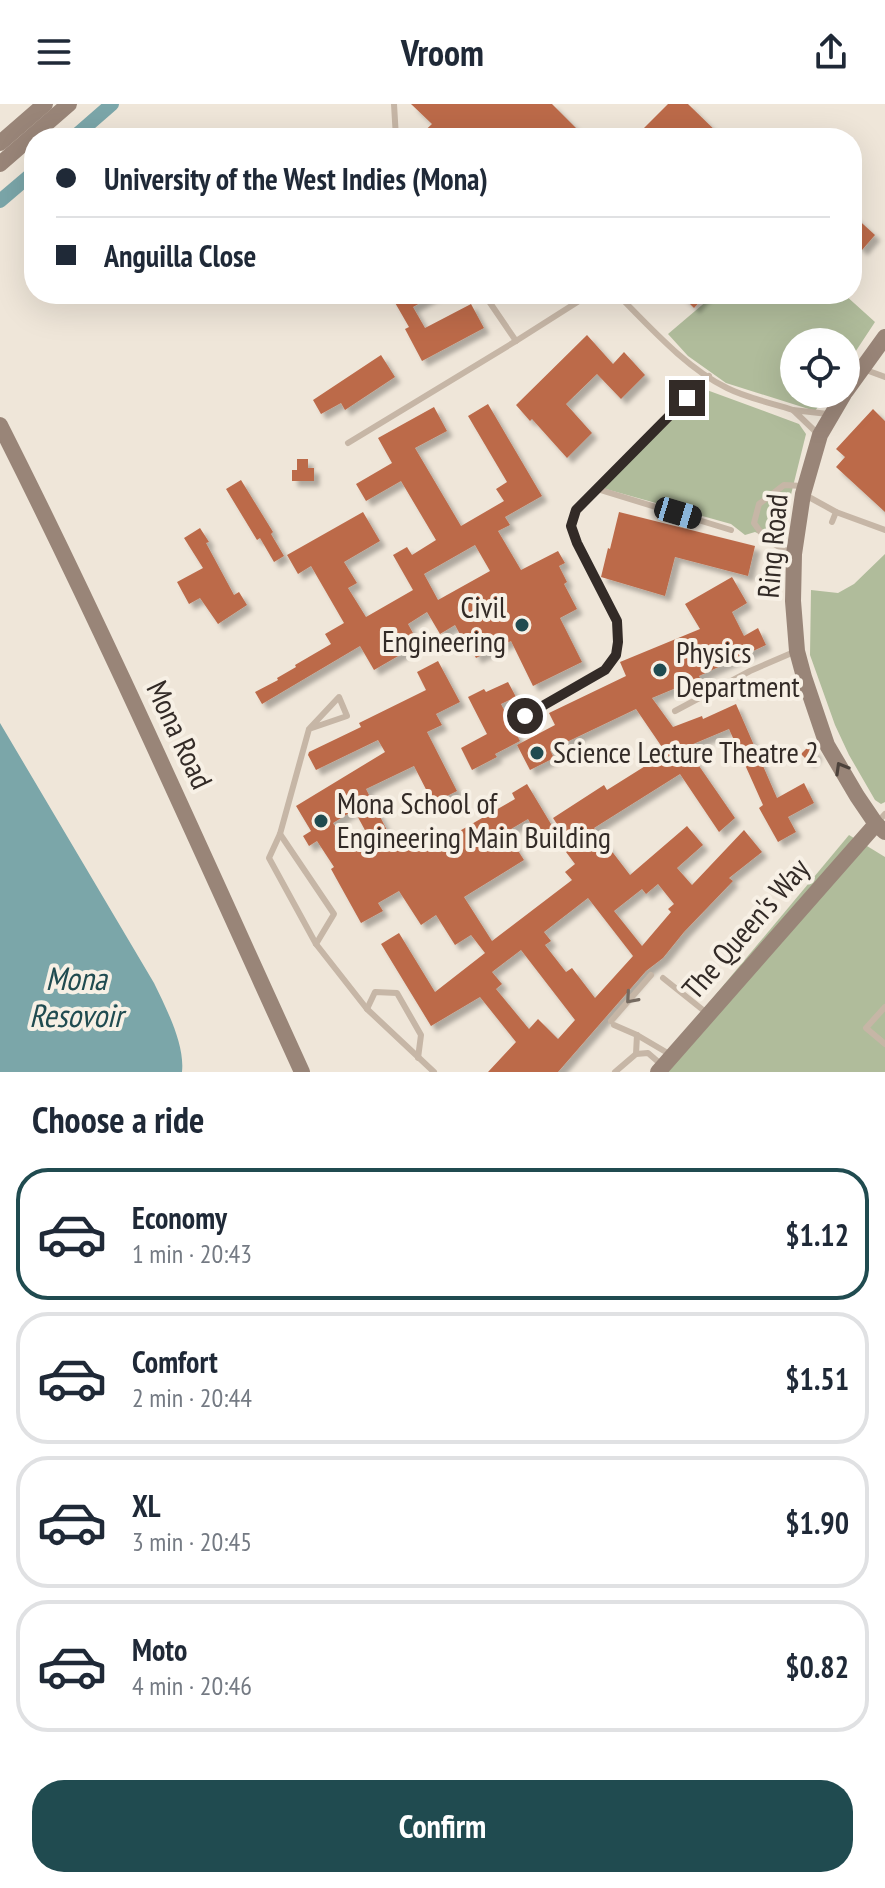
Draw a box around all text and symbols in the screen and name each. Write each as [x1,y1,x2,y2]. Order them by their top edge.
text: Vroom [401,29,484,76]
icon: menu [32,30,76,74]
icon: share [809,30,853,74]
text: University of the West Indies (Mona) [104,159,488,198]
text: Anguilla Close [104,236,256,275]
map controls [780,328,860,408]
button: locate [780,328,860,408]
route end [669,380,705,416]
street label: Ring Road [748,492,795,600]
car [652,495,704,531]
place label: Civil Engineering [382,587,506,660]
marker: Civil Engineering [513,616,531,634]
place label: Physics Department [676,632,800,705]
marker: Physics Department [651,661,669,679]
street label: Mona Road [138,674,222,795]
route start [507,698,543,734]
place label: Science Lecture Theatre 2 [553,732,819,771]
marker: Science Lecture Theatre 2 [528,744,546,762]
one-way arrow [835,763,850,777]
place label: Mona School of Engineering Main Building [337,783,611,856]
marker: Mona School of Engineering Main Building [312,812,330,830]
street label: The Queen's Way [673,849,817,1007]
water label: Mona Resovoir [29,957,127,1036]
one-way arrow [626,989,641,1004]
text: Choose a ride [32,1096,204,1143]
icon: car [36,1198,108,1270]
text: Economy [132,1198,227,1237]
text: $1.12 [785,1215,849,1254]
text: 1 min · 20:43 [132,1237,252,1270]
icon: car [36,1342,108,1414]
text: Comfort [132,1342,218,1381]
text: $1.51 [785,1359,849,1398]
text: 2 min · 20:44 [132,1381,252,1414]
icon: car [36,1486,108,1558]
text: XL [132,1486,161,1525]
text: $1.90 [785,1503,849,1542]
text: 3 min · 20:45 [132,1525,252,1558]
icon: car [36,1630,108,1702]
text: Moto [132,1630,187,1669]
text: $0.82 [785,1647,849,1686]
text: 4 min · 20:46 [132,1669,252,1702]
button: Confirm [32,1780,853,1872]

